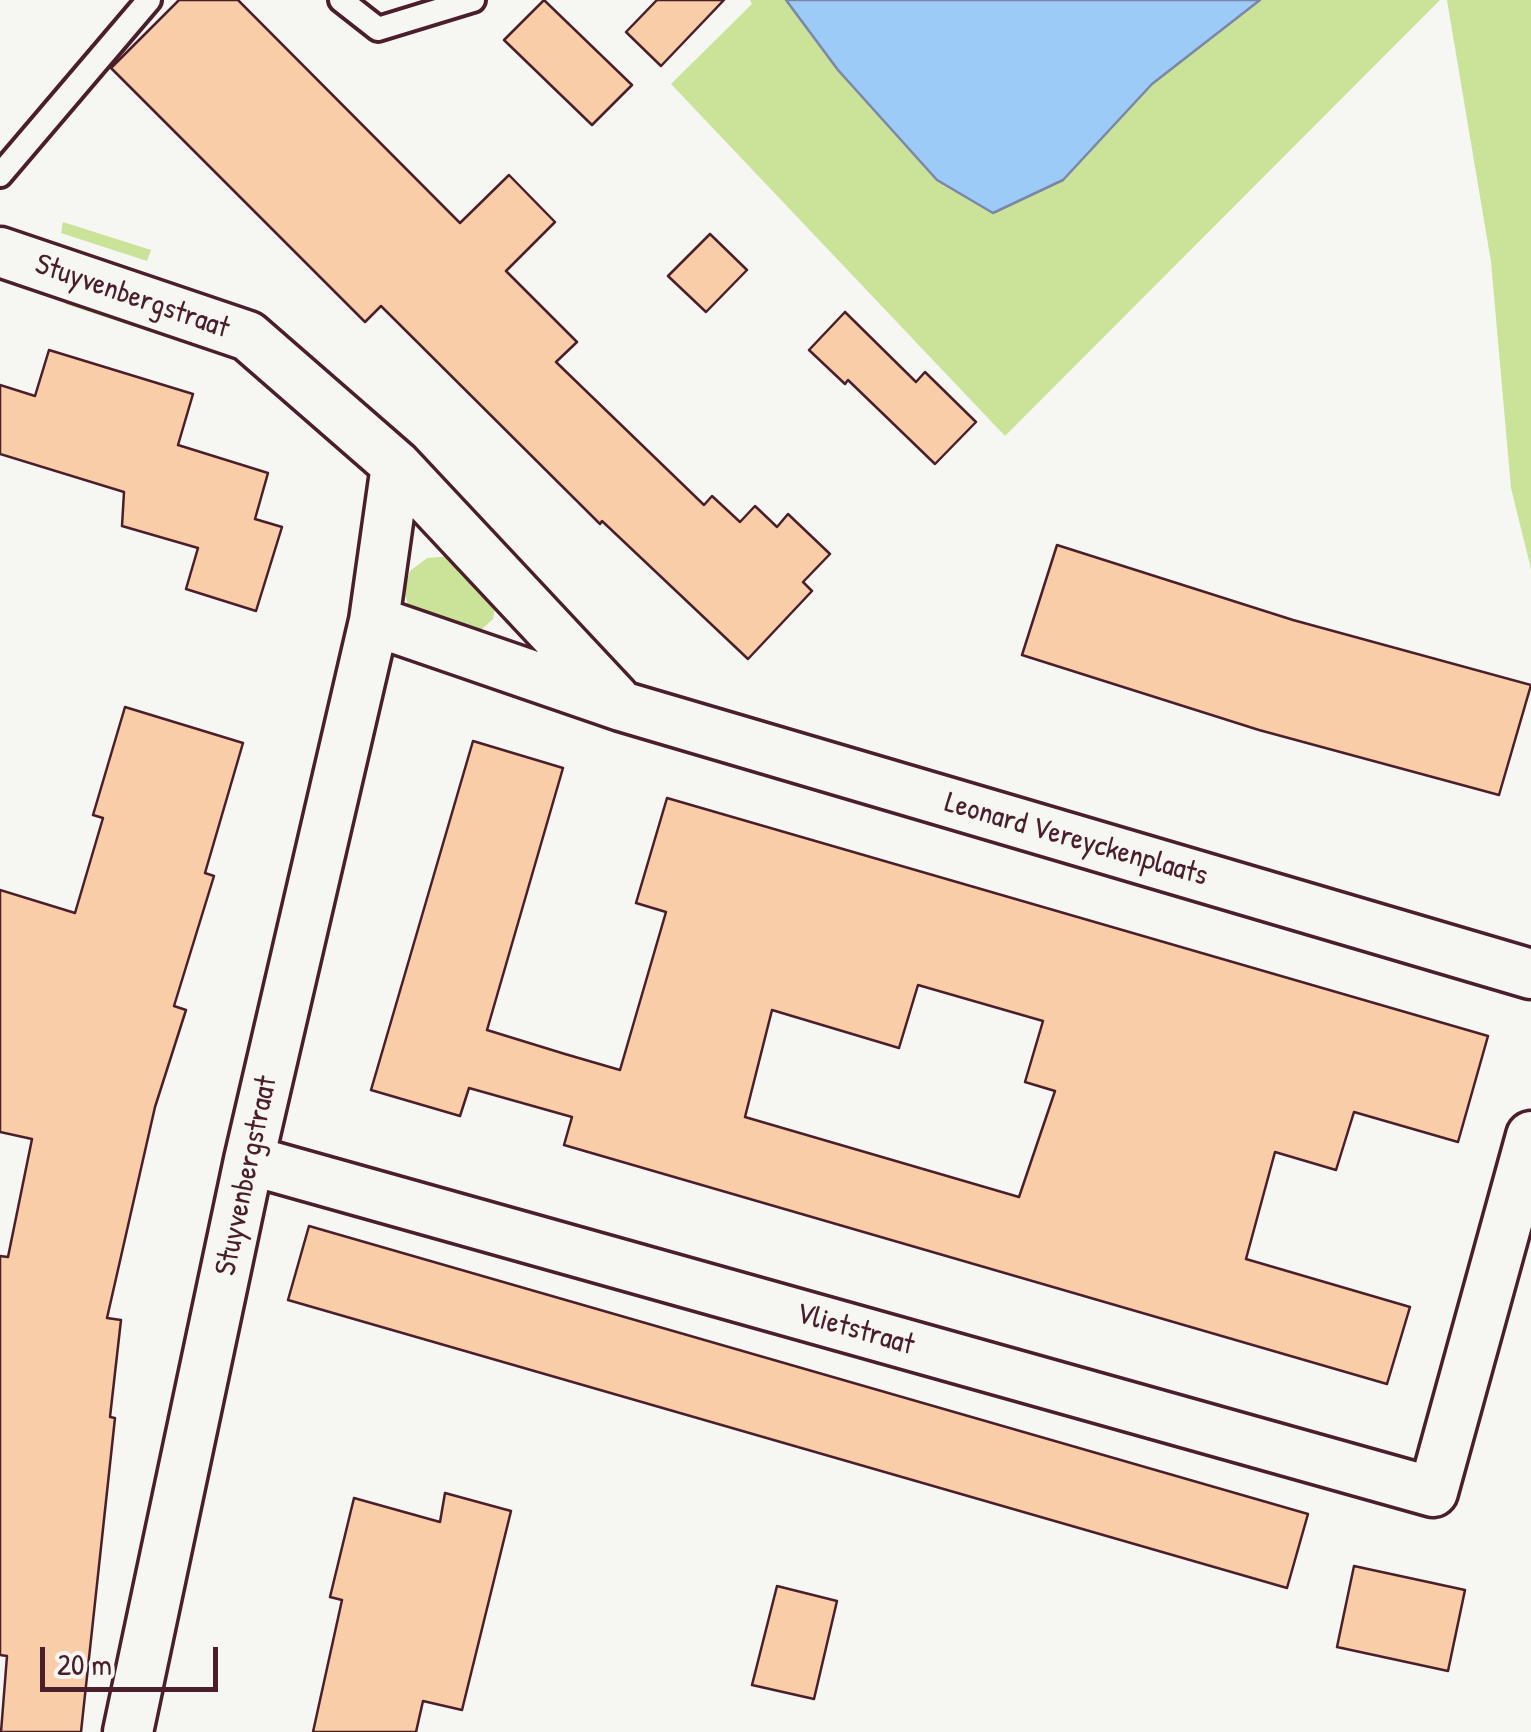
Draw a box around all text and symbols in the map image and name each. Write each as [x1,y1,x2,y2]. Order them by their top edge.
street label: Stuyvenbergstraat [30,247,234,347]
street label: Leonard Vereyckenplaats [941,785,1211,895]
street label: Stuyvenbergstraat [208,1073,286,1279]
street label: Vlietstraat [792,1296,918,1364]
scale bar [45,1627,222,1689]
text: 20 m [57,1644,112,1684]

